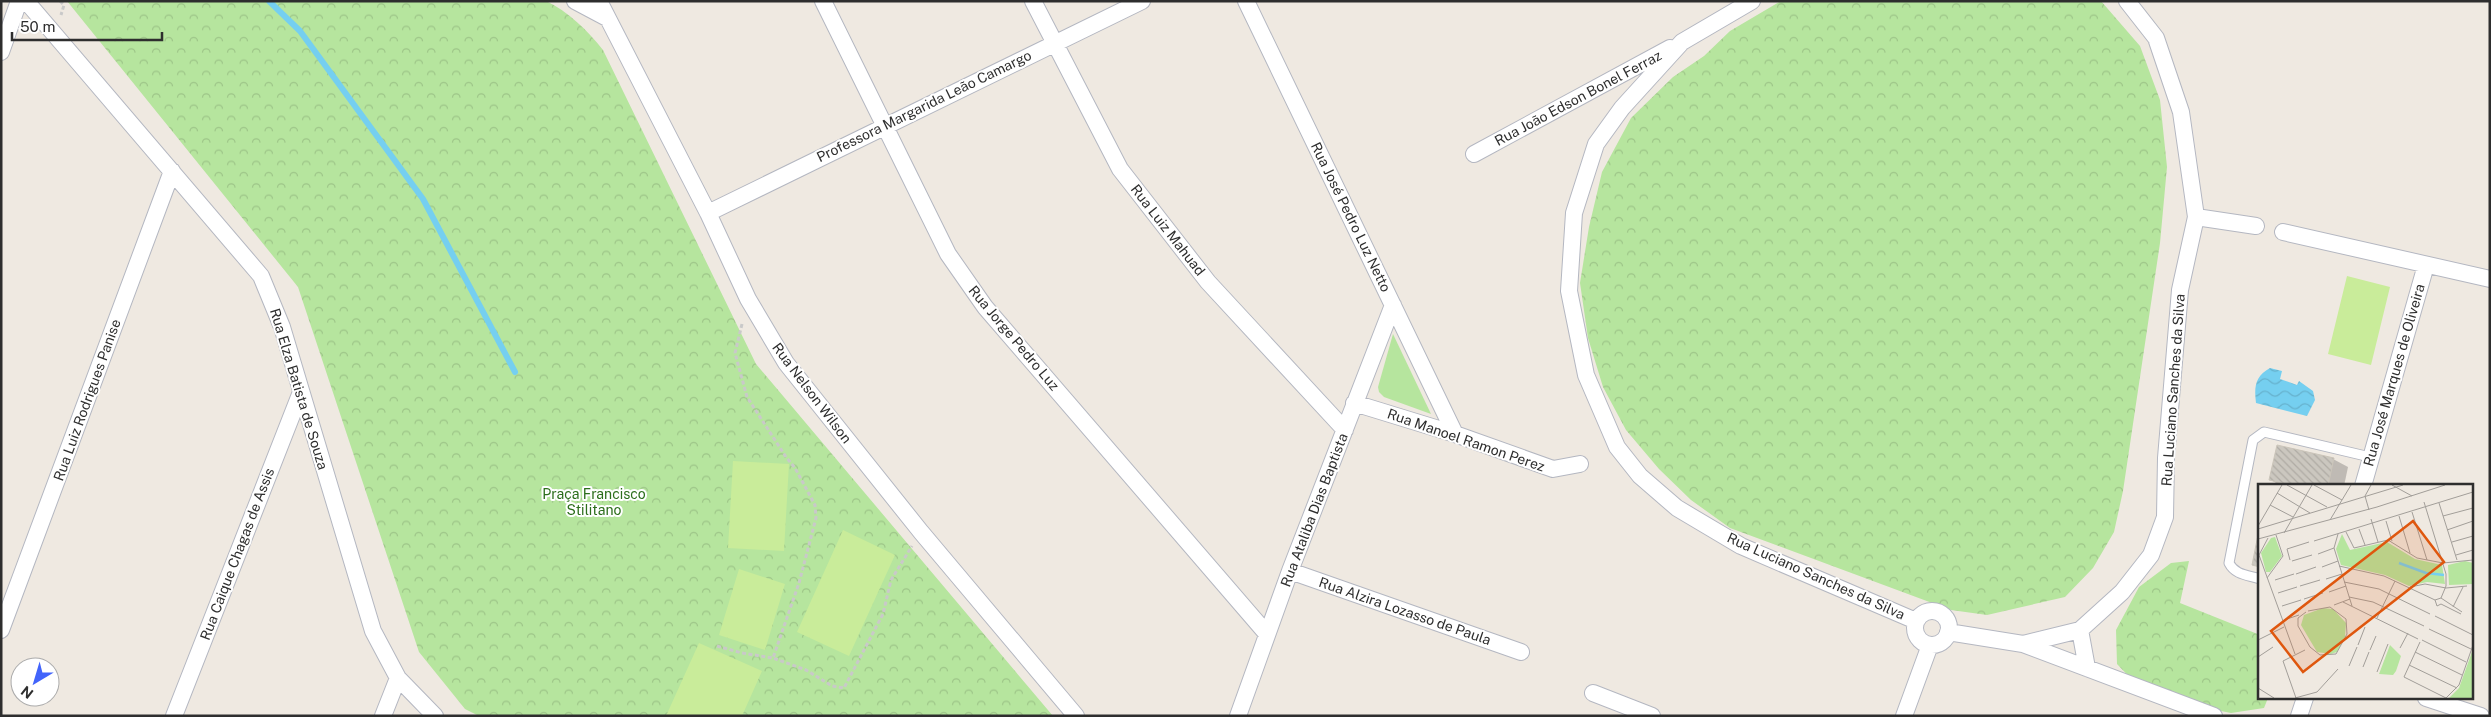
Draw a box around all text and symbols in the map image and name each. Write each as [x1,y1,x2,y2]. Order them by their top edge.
scale bar [12,10,162,42]
text: 50 m [20,18,55,35]
street label: Professora Margarida Leão Camargo [814,47,1034,165]
street label: Rua João Edson Bonel Ferraz [1492,47,1664,149]
street label: Rua José Pedro Luz Netto [1308,140,1394,294]
street label: Rua Luiz Mahuad [1128,181,1208,279]
street label: Rua Jorge Pedro Luz [966,282,1063,394]
street label: Rua José Marques de Oliveira [2360,282,2428,468]
street label: Rua Luciano Sanches da Silva [2158,293,2188,487]
street label: Rua Elza Batista de Souza [267,306,331,472]
street label: Rua Luiz Rodrigues Panise [50,317,124,483]
street label: Rua Nelson Wilson [769,340,855,446]
street label: Rua Manoel Ramon Perez [1385,406,1547,475]
street label: Rua Ataliba Dias Baptista [1277,431,1351,589]
street label: Rua Caique Chagas de Assis [197,466,277,642]
inset map [2258,484,2474,700]
park label: Praça Francisco Stilitano [542,486,646,518]
street label: Rua Luciano Sanches da Silva [1725,529,1907,623]
street label: Rua Alzira Lozasso de Paula [1317,574,1493,648]
north arrow [10,657,60,707]
text: N [18,683,36,702]

